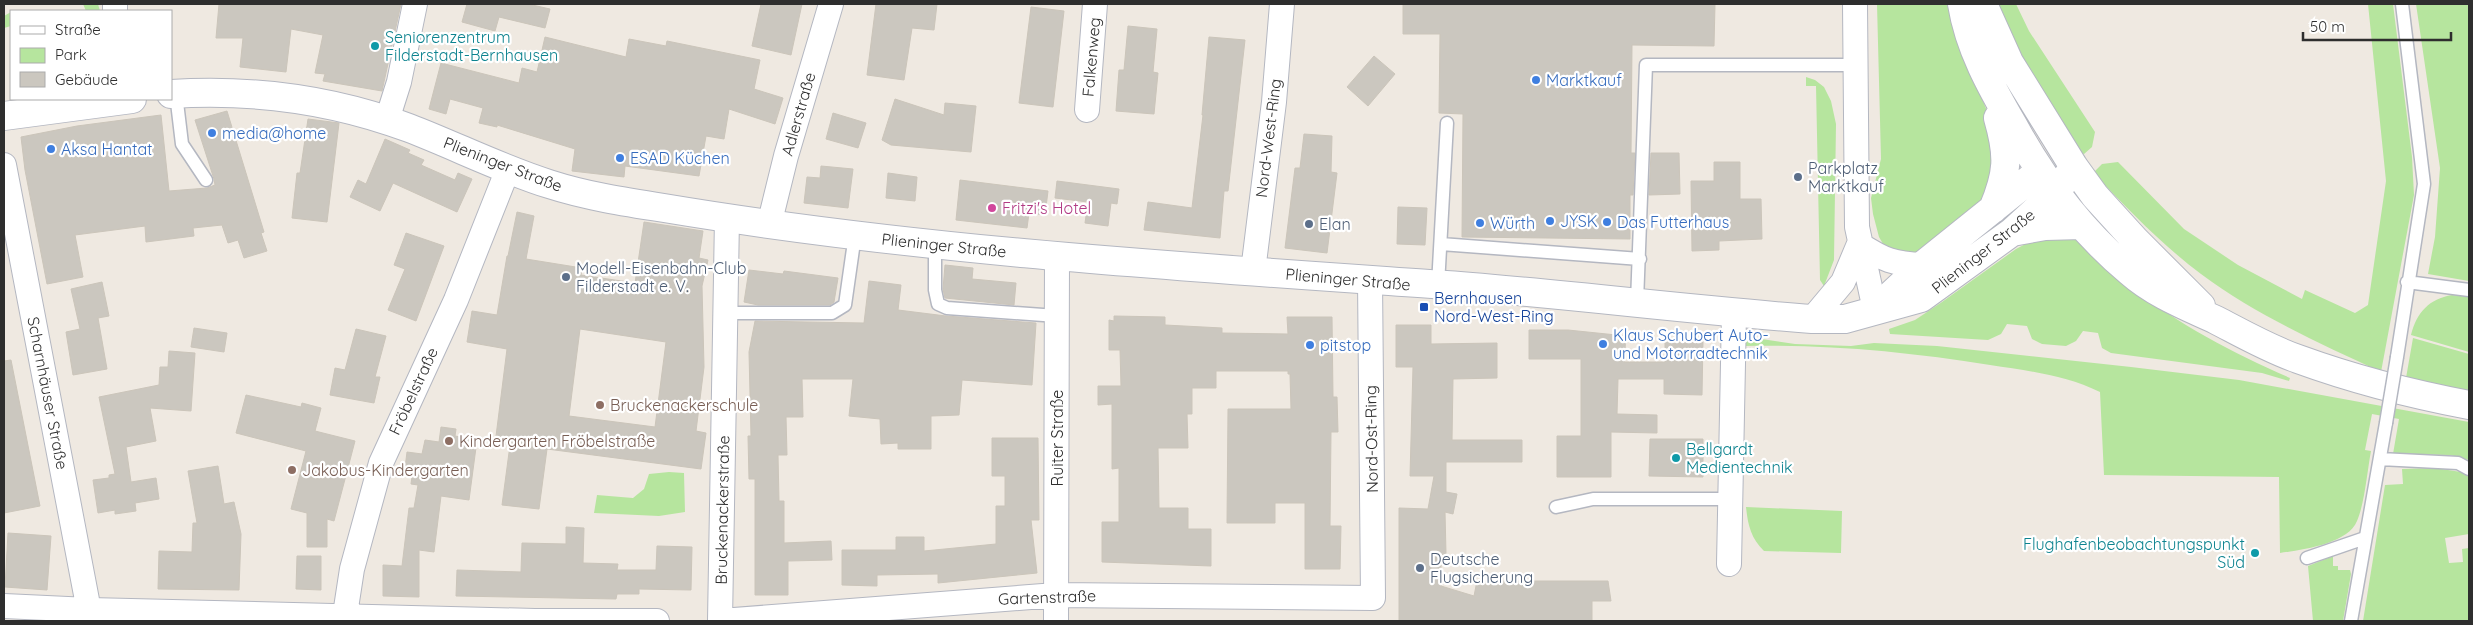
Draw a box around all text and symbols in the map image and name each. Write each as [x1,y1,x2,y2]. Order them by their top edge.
legend [10,10,172,100]
scale bar [2303,10,2450,42]
street label: Falkenweg [1078,16,1104,98]
text: 50 m [2310,17,2345,36]
text: Straße [55,20,101,39]
place label: Seniorenzentrum Filderstadt-Bernhausen [385,27,558,65]
marker: Seniorenzentrum Filderstadt-Bernhausen [369,40,381,52]
text: Park [55,45,87,64]
text: Gebäude [55,70,118,89]
street label: Adlerstraße [777,70,819,158]
place label: Marktkauf [1546,70,1622,90]
marker: Marktkauf [1530,74,1542,86]
street label: Nord-West-Ring [1251,77,1285,199]
place label: media@home [222,123,326,143]
marker: media@home [206,127,218,139]
street label: Plieninger Straße [441,132,565,196]
place label: Aksa Hantat [61,139,153,159]
marker: Aksa Hantat [45,143,57,155]
place label: ESAD Küchen [630,148,730,168]
marker: ESAD Küchen [614,152,626,164]
place label: Parkplatz Marktkauf [1808,158,1884,196]
marker: Parkplatz Marktkauf [1792,171,1804,183]
place label: Fritzi's Hotel [1002,198,1091,218]
marker: Fritzi's Hotel [986,202,998,214]
street label: Plieninger Straße [1927,204,2039,298]
place label: JYSK [1560,211,1598,231]
place label: Das Futterhaus [1617,212,1729,232]
place label: Würth [1490,213,1535,233]
place label: Elan [1319,214,1351,234]
marker: JYSK [1544,215,1556,227]
marker: Das Futterhaus [1601,216,1613,228]
marker: Würth [1474,217,1486,229]
marker: Elan [1303,218,1315,230]
street label: Plieninger Straße [880,228,1008,262]
place label: Modell-Eisenbahn-Club Filderstadt e. V. [576,258,746,296]
street label: Plieninger Straße [1285,264,1411,294]
marker: Modell-Eisenbahn-Club Filderstadt e. V. [560,271,572,283]
place label: Bernhausen Nord-West-Ring [1434,288,1554,326]
marker: Bernhausen Nord-West-Ring [1418,301,1430,313]
street label: Scharnhäuser Straße [23,315,73,471]
place label: Klaus Schubert Auto- und Motorradtechnik [1613,325,1769,363]
place label: pitstop [1320,335,1371,355]
marker: Klaus Schubert Auto- und Motorradtechnik [1597,338,1609,350]
marker: pitstop [1304,339,1316,351]
street label: Fröbelstraße [384,344,442,438]
street label: Nord-Ost-Ring [1360,385,1382,493]
street label: Ruiter Straße [1047,390,1067,486]
place label: Bruckenackerschule [610,395,758,415]
marker: Bruckenackerschule [594,399,606,411]
place label: Kindergarten Fröbelstraße [459,431,655,451]
marker: Kindergarten Fröbelstraße [443,435,455,447]
street label: Bruckenackerstraße [711,435,733,585]
place label: Bellgardt Medientechnik [1686,439,1793,477]
marker: Bellgardt Medientechnik [1670,452,1682,464]
place label: Jakobus-Kindergarten [302,460,469,480]
marker: Jakobus-Kindergarten [286,464,298,476]
place label: Flughafenbeobachtungspunkt Süd [2023,534,2245,572]
marker: Flughafenbeobachtungspunkt Süd [2249,547,2261,559]
place label: Deutsche Flugsicherung [1430,549,1533,587]
marker: Deutsche Flugsicherung [1414,562,1426,574]
street label: Gartenstraße [998,585,1096,609]

